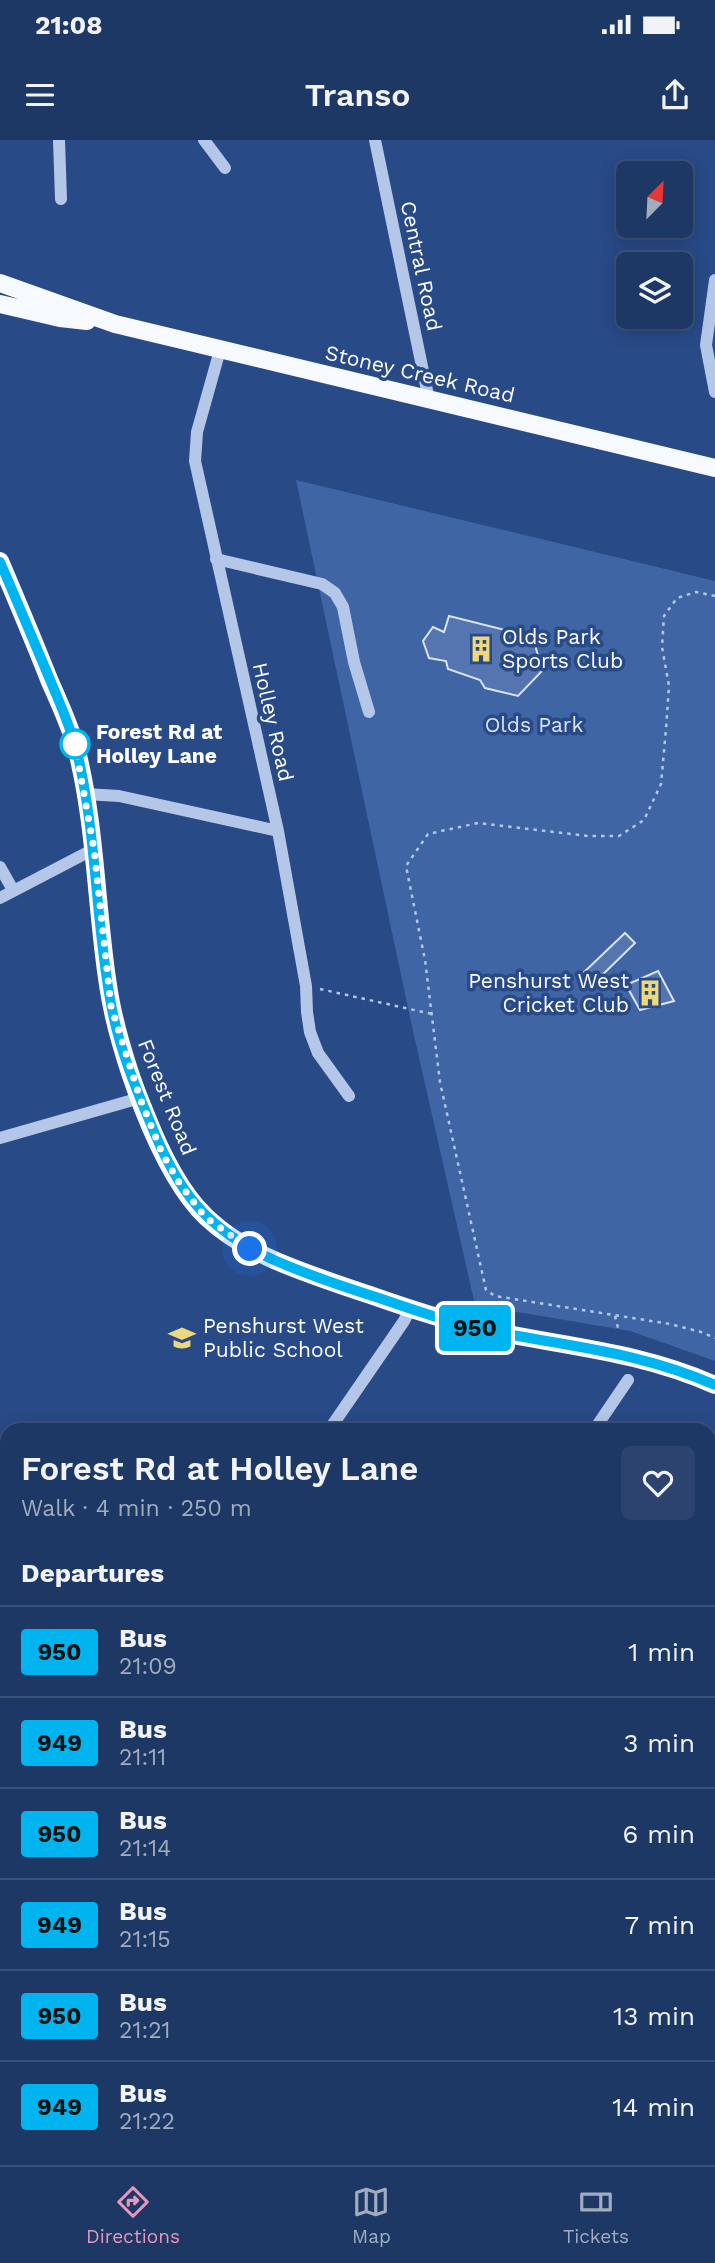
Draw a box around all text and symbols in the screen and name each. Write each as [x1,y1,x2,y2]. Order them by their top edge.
text: 21:08 [35,10,103,40]
icon: menu [21,76,59,114]
text: Transo [305,76,410,114]
icon: share [656,76,694,114]
north arrow [616,161,693,238]
map controls [616,161,693,329]
street label: Central Road [395,199,447,333]
button: layers [616,252,693,329]
street label: Stoney Creek Road [323,340,517,407]
place label: Olds Park Sports Club [502,624,623,673]
building icon: Olds Park Sports Club [466,634,496,664]
street label: Holley Road [248,660,299,784]
park label: Olds Park [485,712,583,737]
place label: Forest Rd at Holley Lane [96,719,222,768]
marker: Forest Rd at Holley Lane [60,729,90,759]
place label: Penshurst West Cricket Club [468,968,629,1017]
building icon: Penshurst West Cricket Club [635,978,665,1008]
street label: Forest Road [133,1035,202,1158]
your location [232,1231,267,1266]
line badge: 950 [435,1305,515,1351]
place label: Penshurst West Public School [203,1313,364,1362]
text: 950 [453,1314,497,1342]
school or university icon: Penshurst West Public School [167,1323,197,1353]
button: heart [621,1446,695,1520]
text: Forest Rd at Holley Lane [21,1449,418,1488]
text: Walk · 4 min · 250 m [21,1495,252,1522]
text: Departures [21,1558,164,1588]
text: Bus [119,1623,167,1653]
text: 1 min [628,1637,695,1667]
text: 950 [37,1638,82,1666]
text: 21:09 [119,1653,177,1680]
text: Bus [119,1714,167,1744]
text: 3 min [623,1728,695,1758]
text: 949 [37,1729,82,1757]
text: 21:11 [119,1744,166,1771]
text: Bus [119,1805,167,1835]
text: 6 min [623,1819,695,1849]
text: 950 [37,1820,82,1848]
text: 21:14 [119,1835,171,1862]
text: Bus [119,1896,167,1926]
text: 7 min [625,1910,695,1940]
text: 949 [37,1911,82,1939]
text: 21:15 [119,1926,171,1953]
text: Bus [119,1987,167,2017]
text: 13 min [613,2001,695,2031]
text: 950 [37,2002,82,2030]
text: 21:21 [119,2017,171,2044]
text: Bus [119,2078,167,2108]
text: 14 min [612,2092,695,2122]
text: 949 [37,2093,82,2121]
text: 21:22 [119,2108,175,2135]
tab: Directions [86,2183,180,2248]
tab: Map [352,2183,391,2248]
tab: Tickets [563,2183,629,2248]

